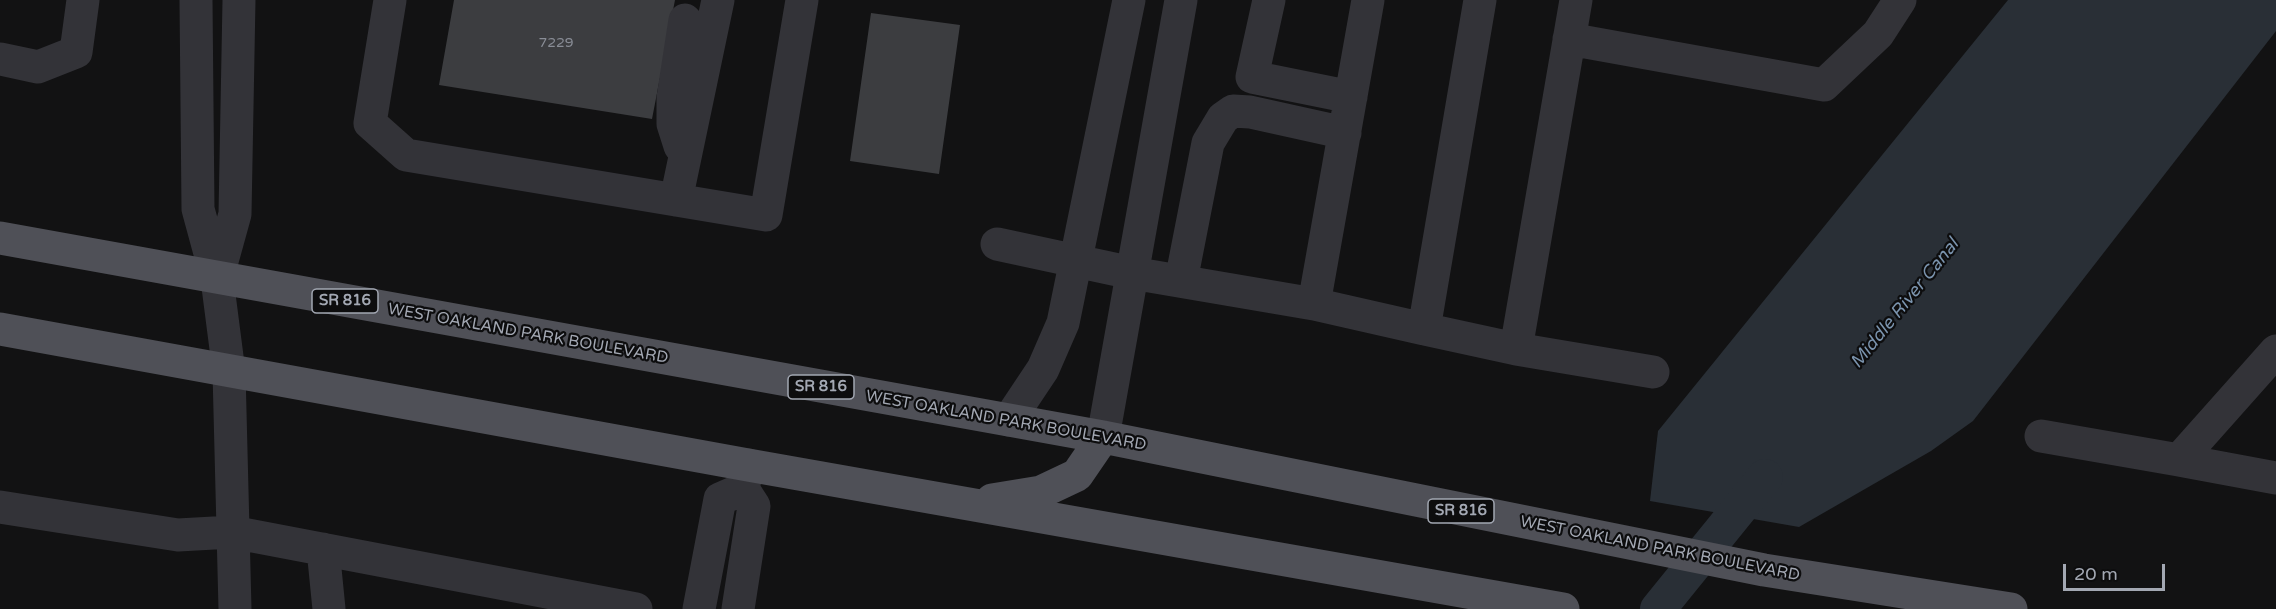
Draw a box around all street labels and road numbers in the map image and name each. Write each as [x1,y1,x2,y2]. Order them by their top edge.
road number: SR 816 [312,289,378,313]
street label: WEST OAKLAND PARK BOULEVARD [386,300,670,368]
road number: SR 816 [788,375,854,399]
street label: WEST OAKLAND PARK BOULEVARD [864,387,1148,455]
road number: SR 816 [1428,499,1494,523]
street label: WEST OAKLAND PARK BOULEVARD [1519,512,1801,586]

